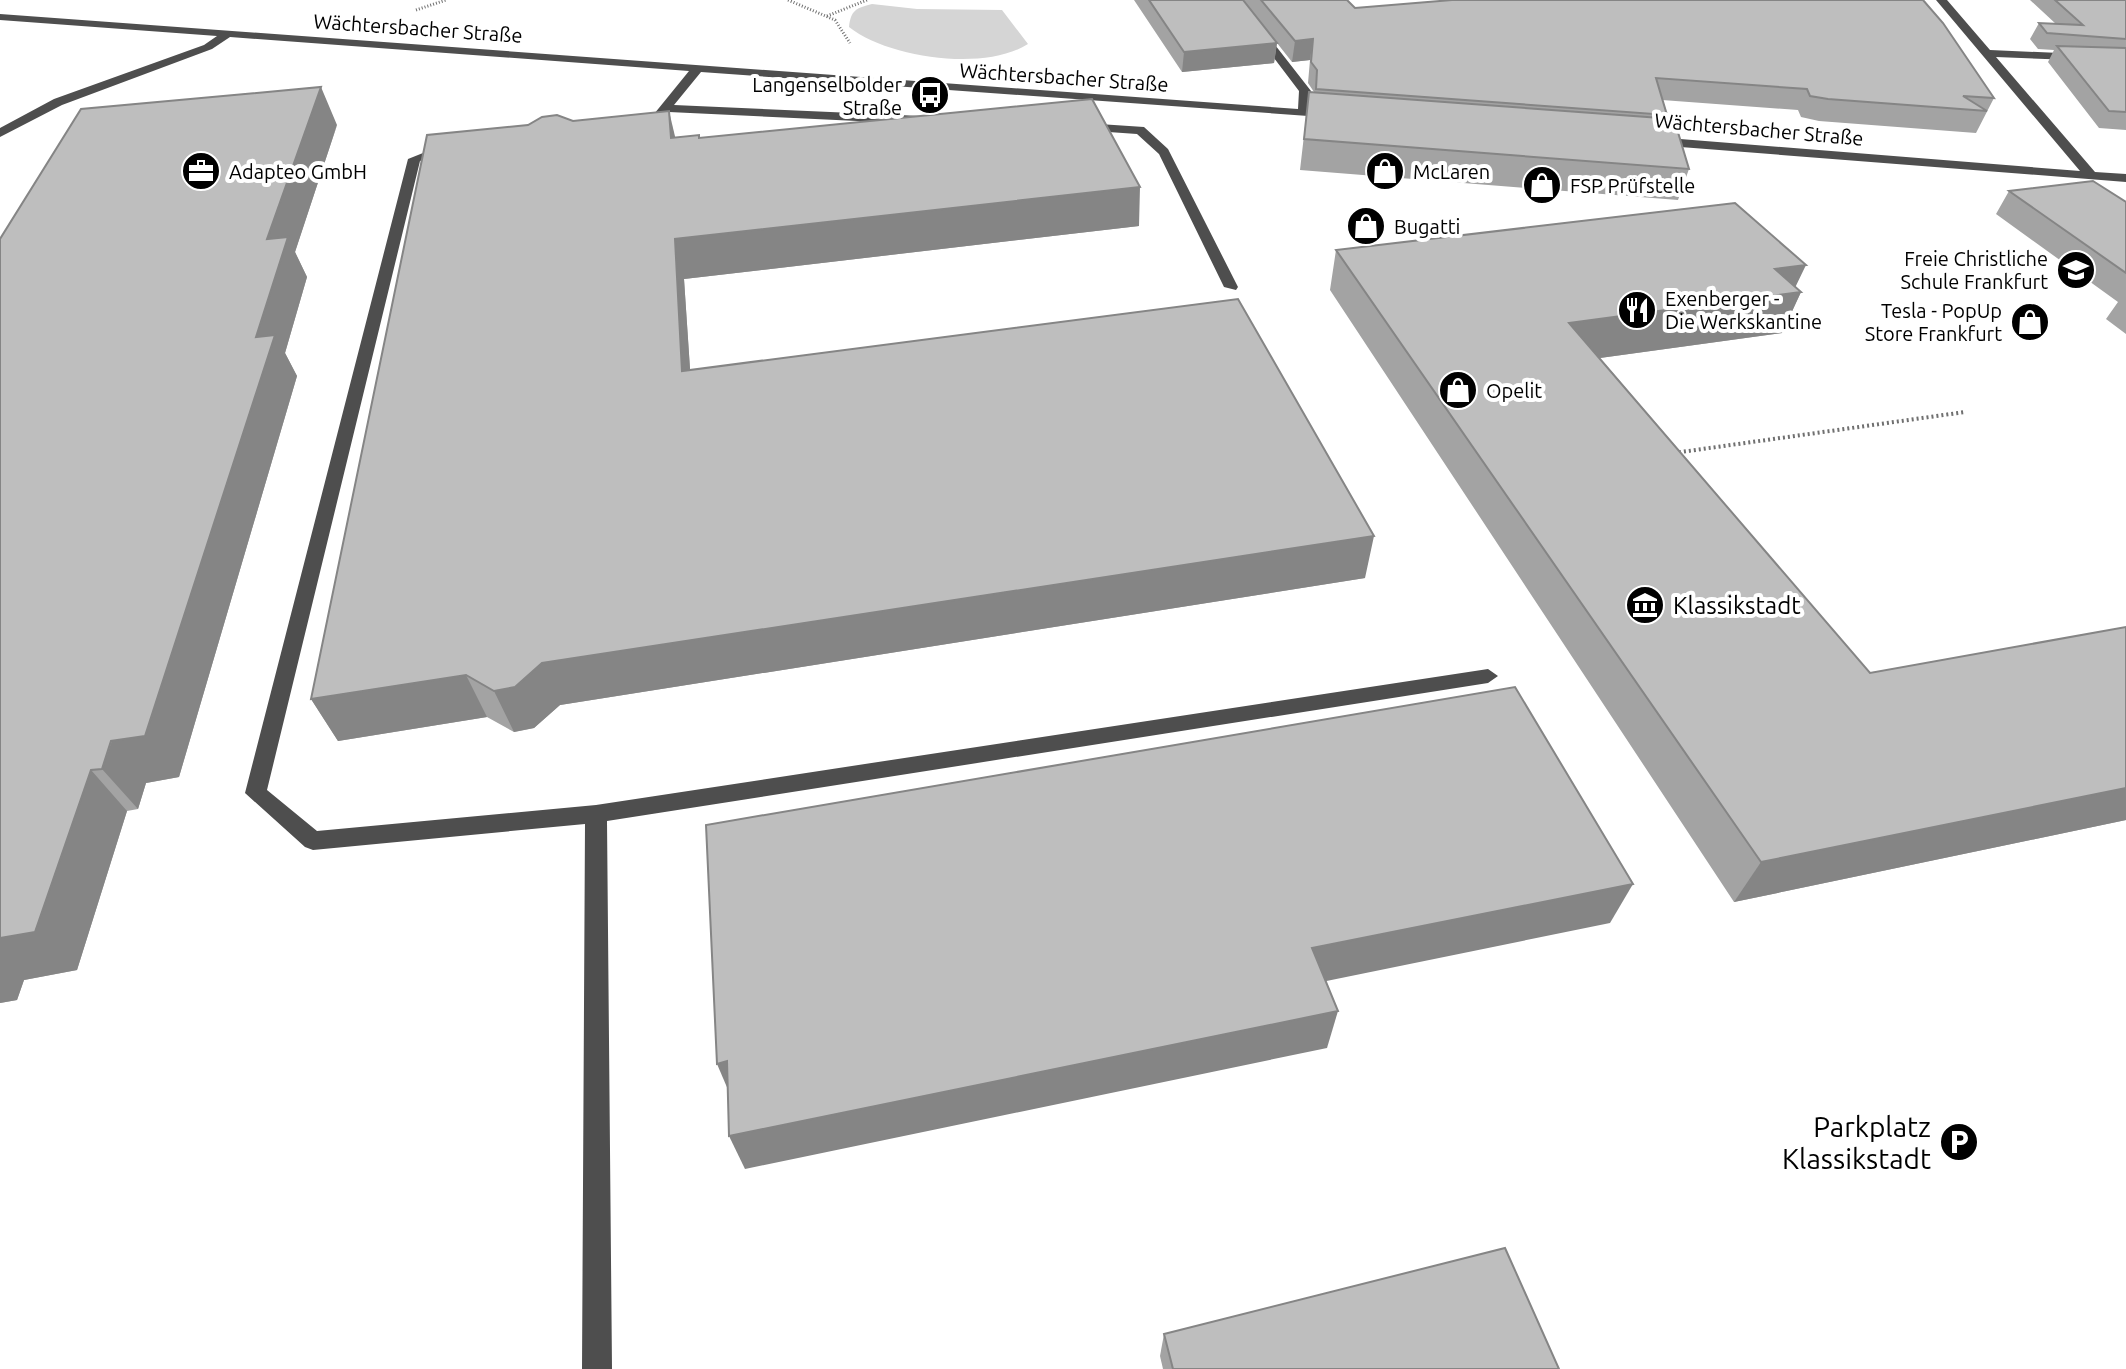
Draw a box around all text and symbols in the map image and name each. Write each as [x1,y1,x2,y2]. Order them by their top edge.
street label: Wächtersbacher Straße [313,9,523,47]
street label: Wächtersbacher Straße [959,58,1169,96]
place label: Langenselbolder Straße [752,73,902,119]
bus stop icon: Langenselbolder Straße [909,74,951,116]
street label: Wächtersbacher Straße [1654,108,1864,150]
office icon: Adapteo GmbH [180,150,222,192]
shop icon: McLaren [1364,150,1406,192]
place label: Adapteo GmbH [229,160,367,183]
place label: McLaren [1413,160,1490,183]
shop icon: FSP Prüfstelle [1521,164,1563,206]
place label: FSP Prüfstelle [1570,174,1695,197]
shop icon: Bugatti [1345,205,1387,247]
place label: Bugatti [1394,215,1460,238]
place label: Freie Christliche Schule Frankfurt [1901,247,2048,293]
school or university icon: Freie Christliche Schule Frankfurt [2055,249,2097,291]
place label: Exenberger - Die Werkskantine [1665,287,1822,333]
restaurant icon: Exenberger - Die Werkskantine [1616,289,1658,331]
place label: Tesla - PopUp Store Frankfurt [1865,299,2002,345]
shop icon: Tesla - PopUp Store Frankfurt [2009,301,2051,343]
shop icon: Opelit [1437,369,1479,411]
place label: Opelit [1486,379,1542,402]
museum icon: Klassikstadt [1624,584,1666,626]
place label: Klassikstadt [1673,592,1801,619]
place label: Parkplatz Klassikstadt [1782,1111,1931,1174]
parking icon: Parkplatz Klassikstadt [1938,1121,1980,1163]

